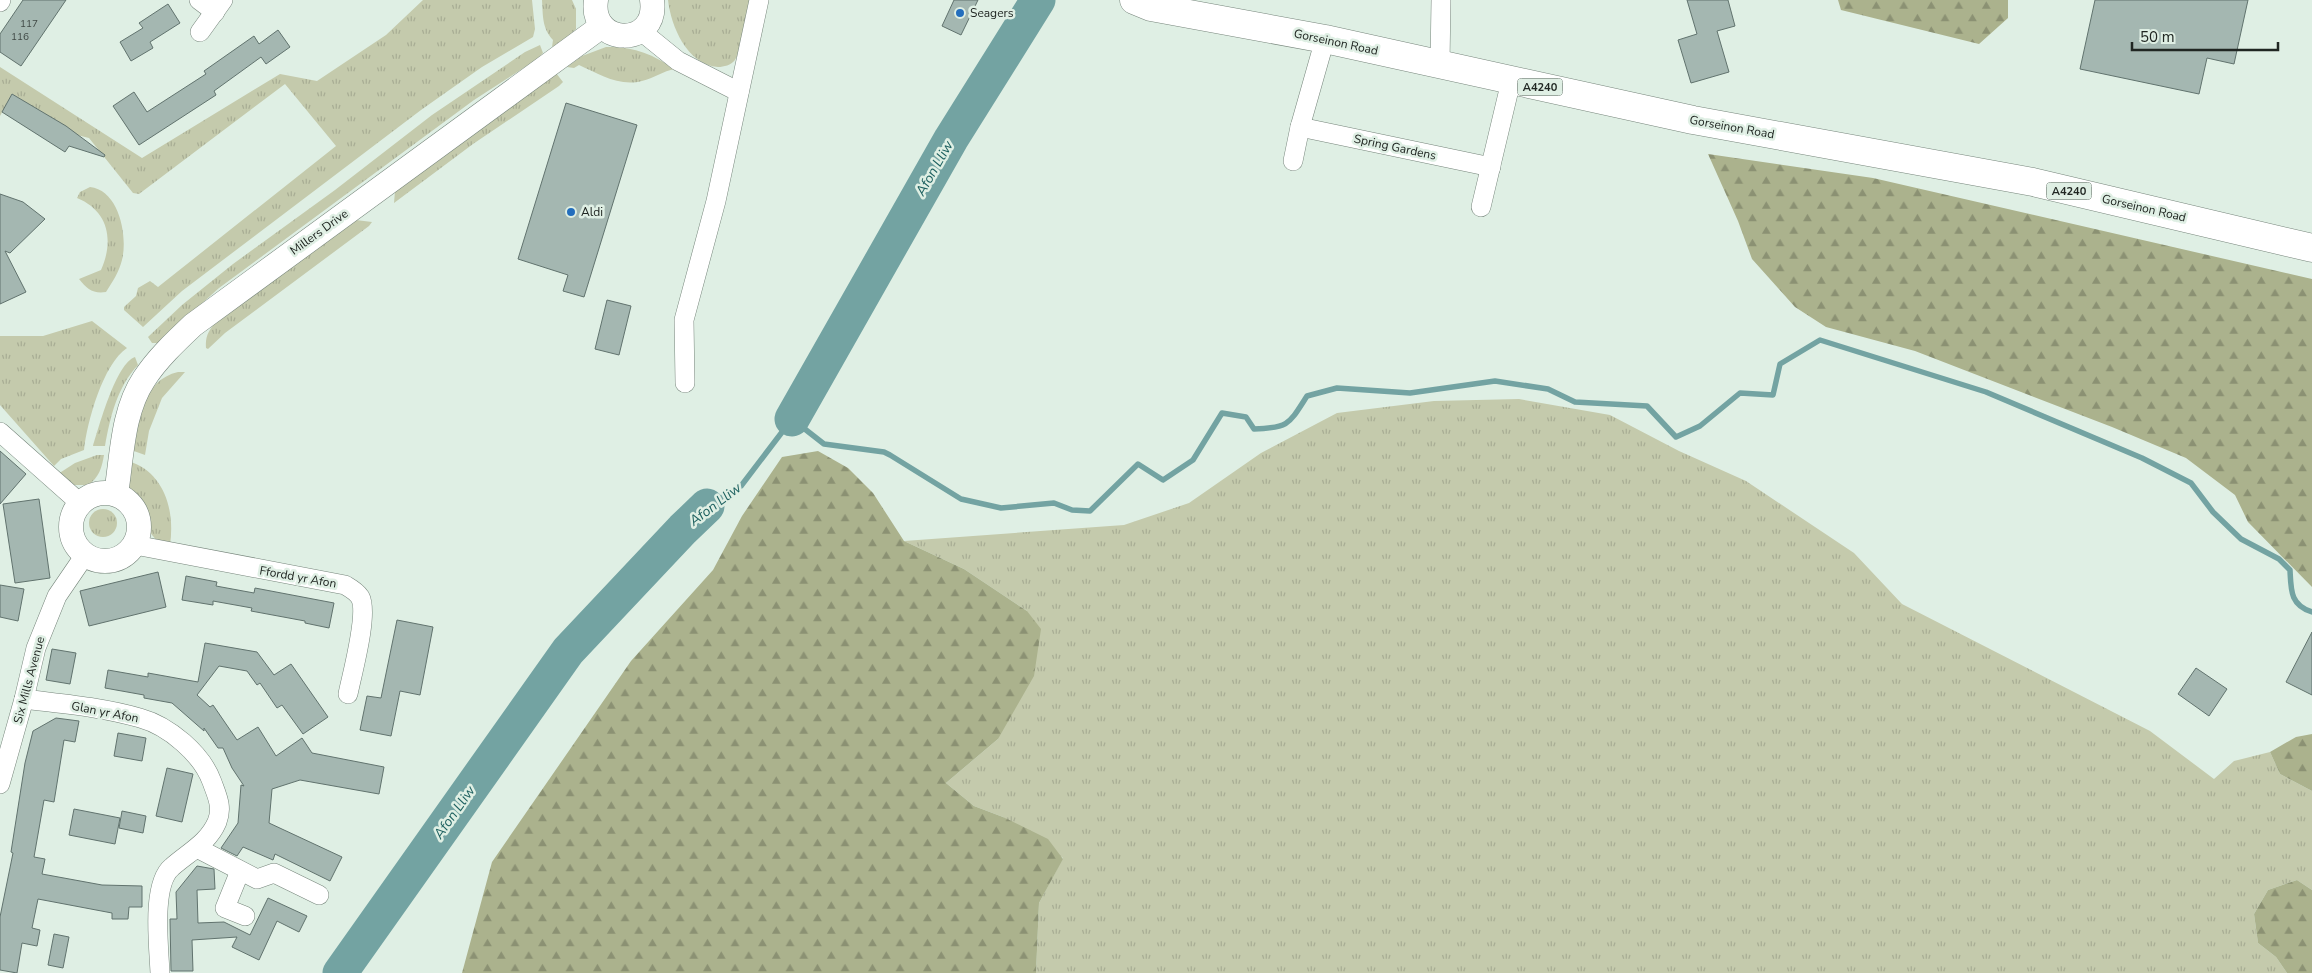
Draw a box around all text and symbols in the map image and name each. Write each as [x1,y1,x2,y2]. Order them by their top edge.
place label: Seagers [970,5,1014,21]
marker: Seagers [954,7,966,19]
house number: 117 [20,17,38,31]
scale bar [2132,20,2278,52]
street label: Gorseinon Road [1292,25,1380,59]
text: 50 m [2140,27,2175,47]
house number: 116 [11,30,29,44]
road number: A4240 [1518,78,1562,95]
street label: Gorseinon Road [1688,112,1776,142]
street label: Spring Gardens [1352,130,1438,164]
water label: Afon Lliw [911,137,958,200]
road number: A4240 [2046,182,2092,200]
street label: Gorseinon Road [2100,191,2188,225]
place label: Aldi [581,204,603,220]
street label: Millers Drive [287,206,351,258]
marker: Aldi [565,206,577,218]
water label: Afon Lliw [685,478,745,531]
street label: Ffordd yr Afon [258,562,338,592]
street label: Six Mills Avenue [10,635,48,725]
street label: Glan yr Afon [70,698,140,726]
water label: Afon Lliw [429,782,480,843]

